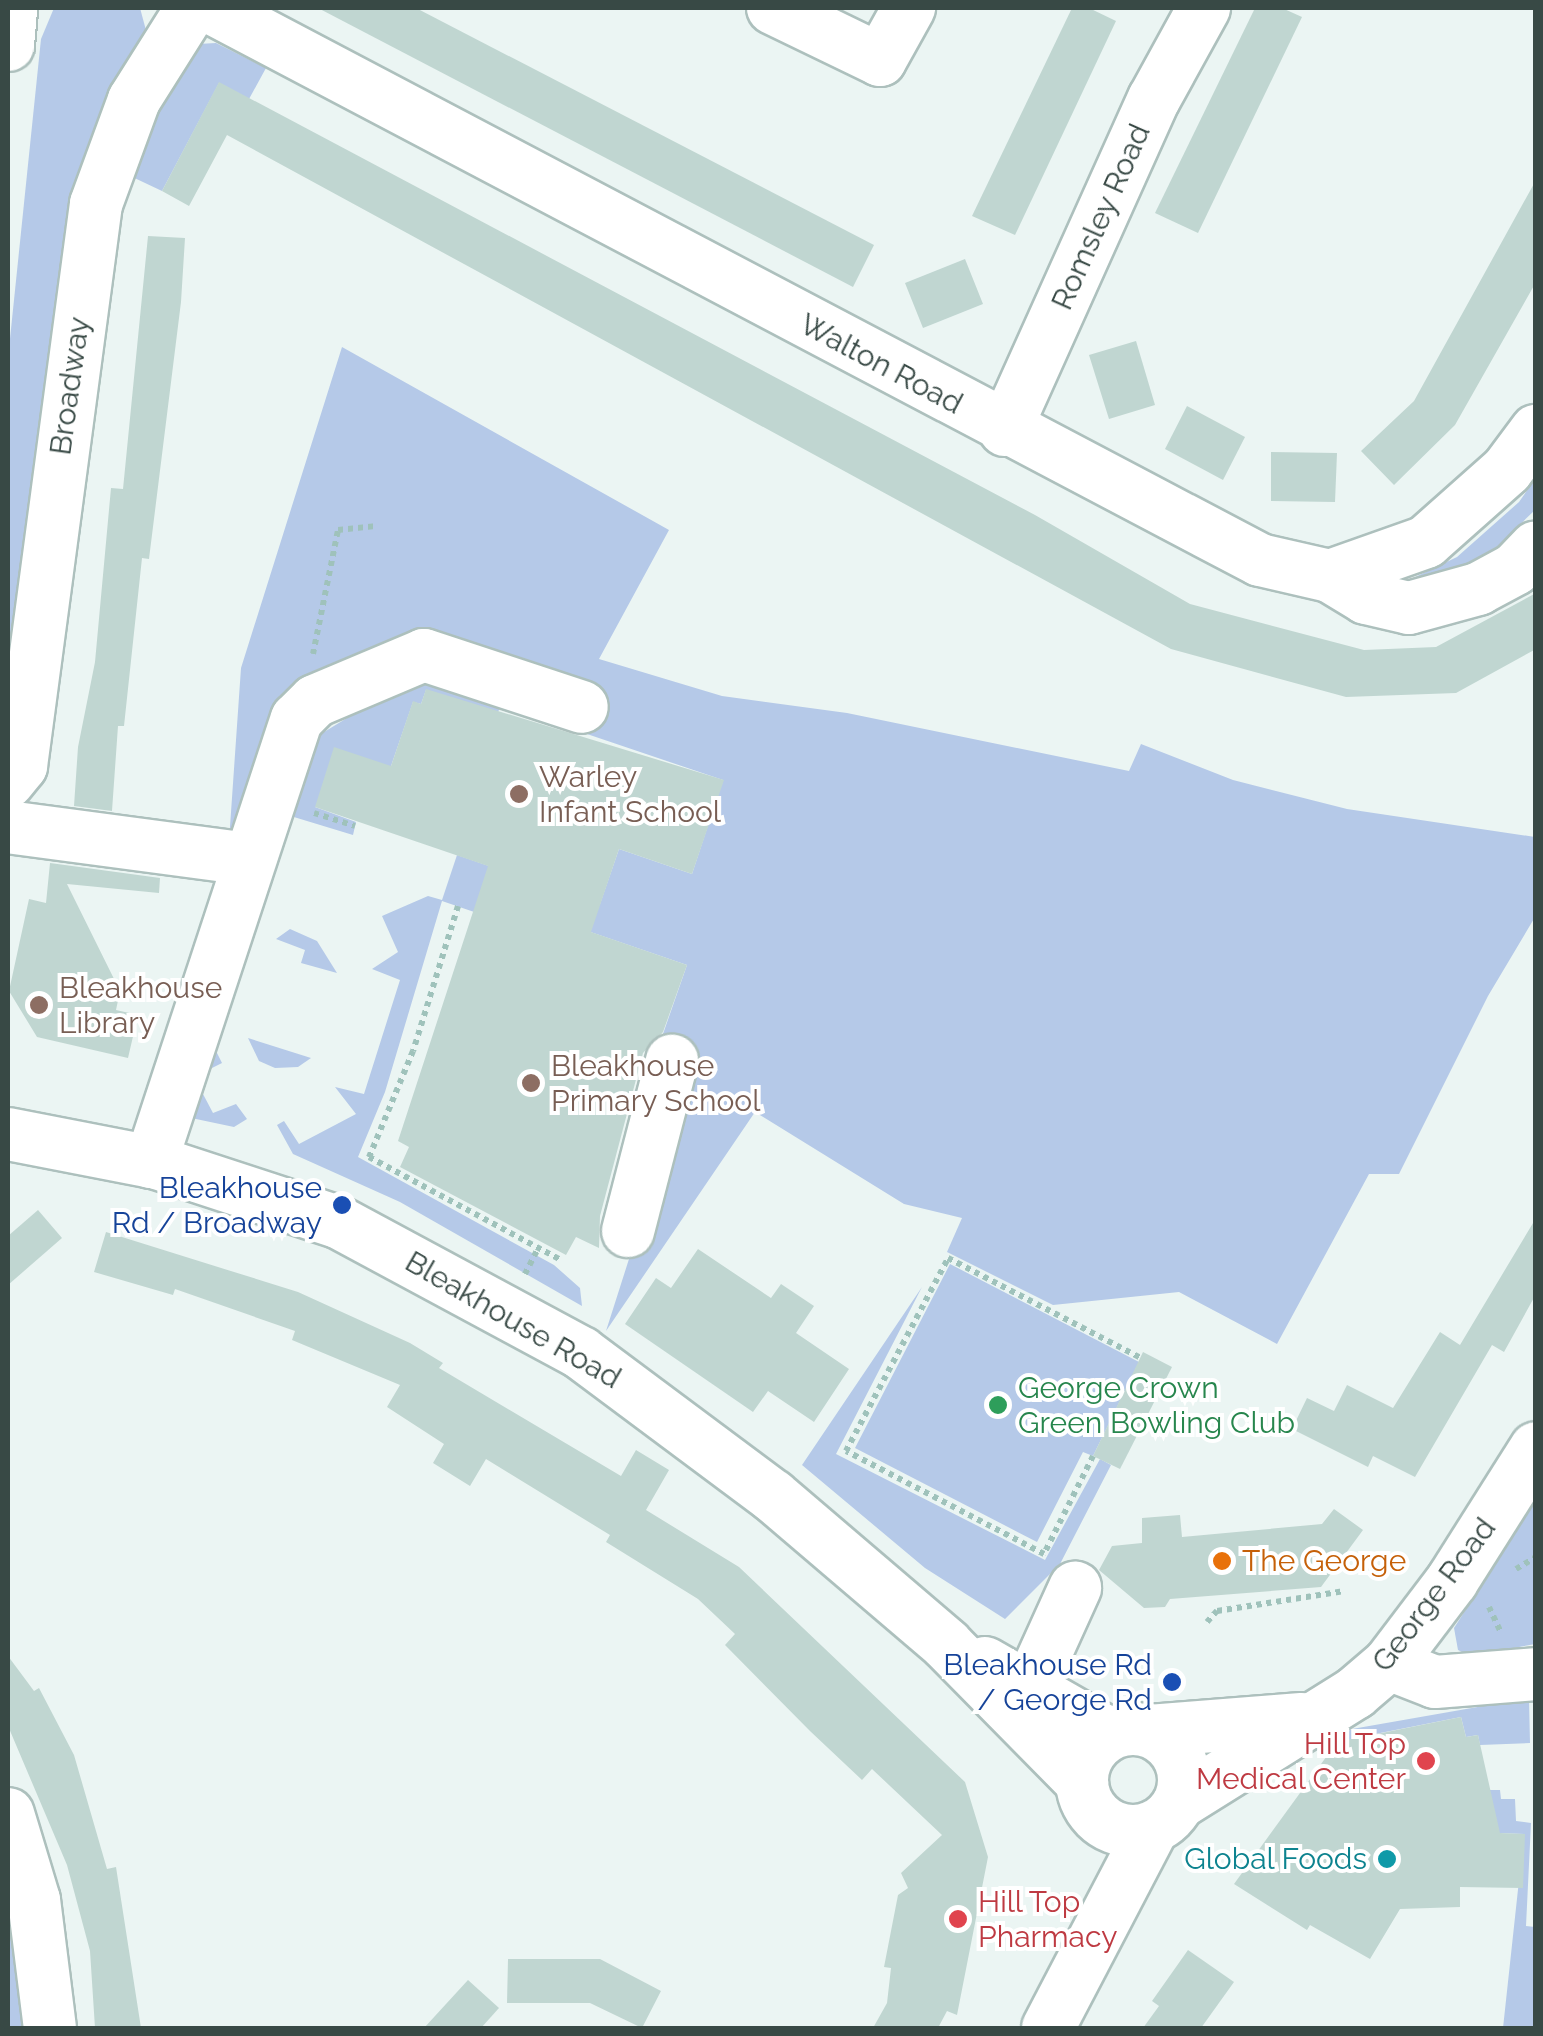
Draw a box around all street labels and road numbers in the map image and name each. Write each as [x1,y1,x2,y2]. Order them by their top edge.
street label: Romsley Road [1044,118,1158,316]
street label: Walton Road [794,306,968,422]
street label: Broadway [43,315,97,457]
street label: Bleakhouse Road [399,1244,627,1396]
street label: George Road [1365,1511,1503,1679]

